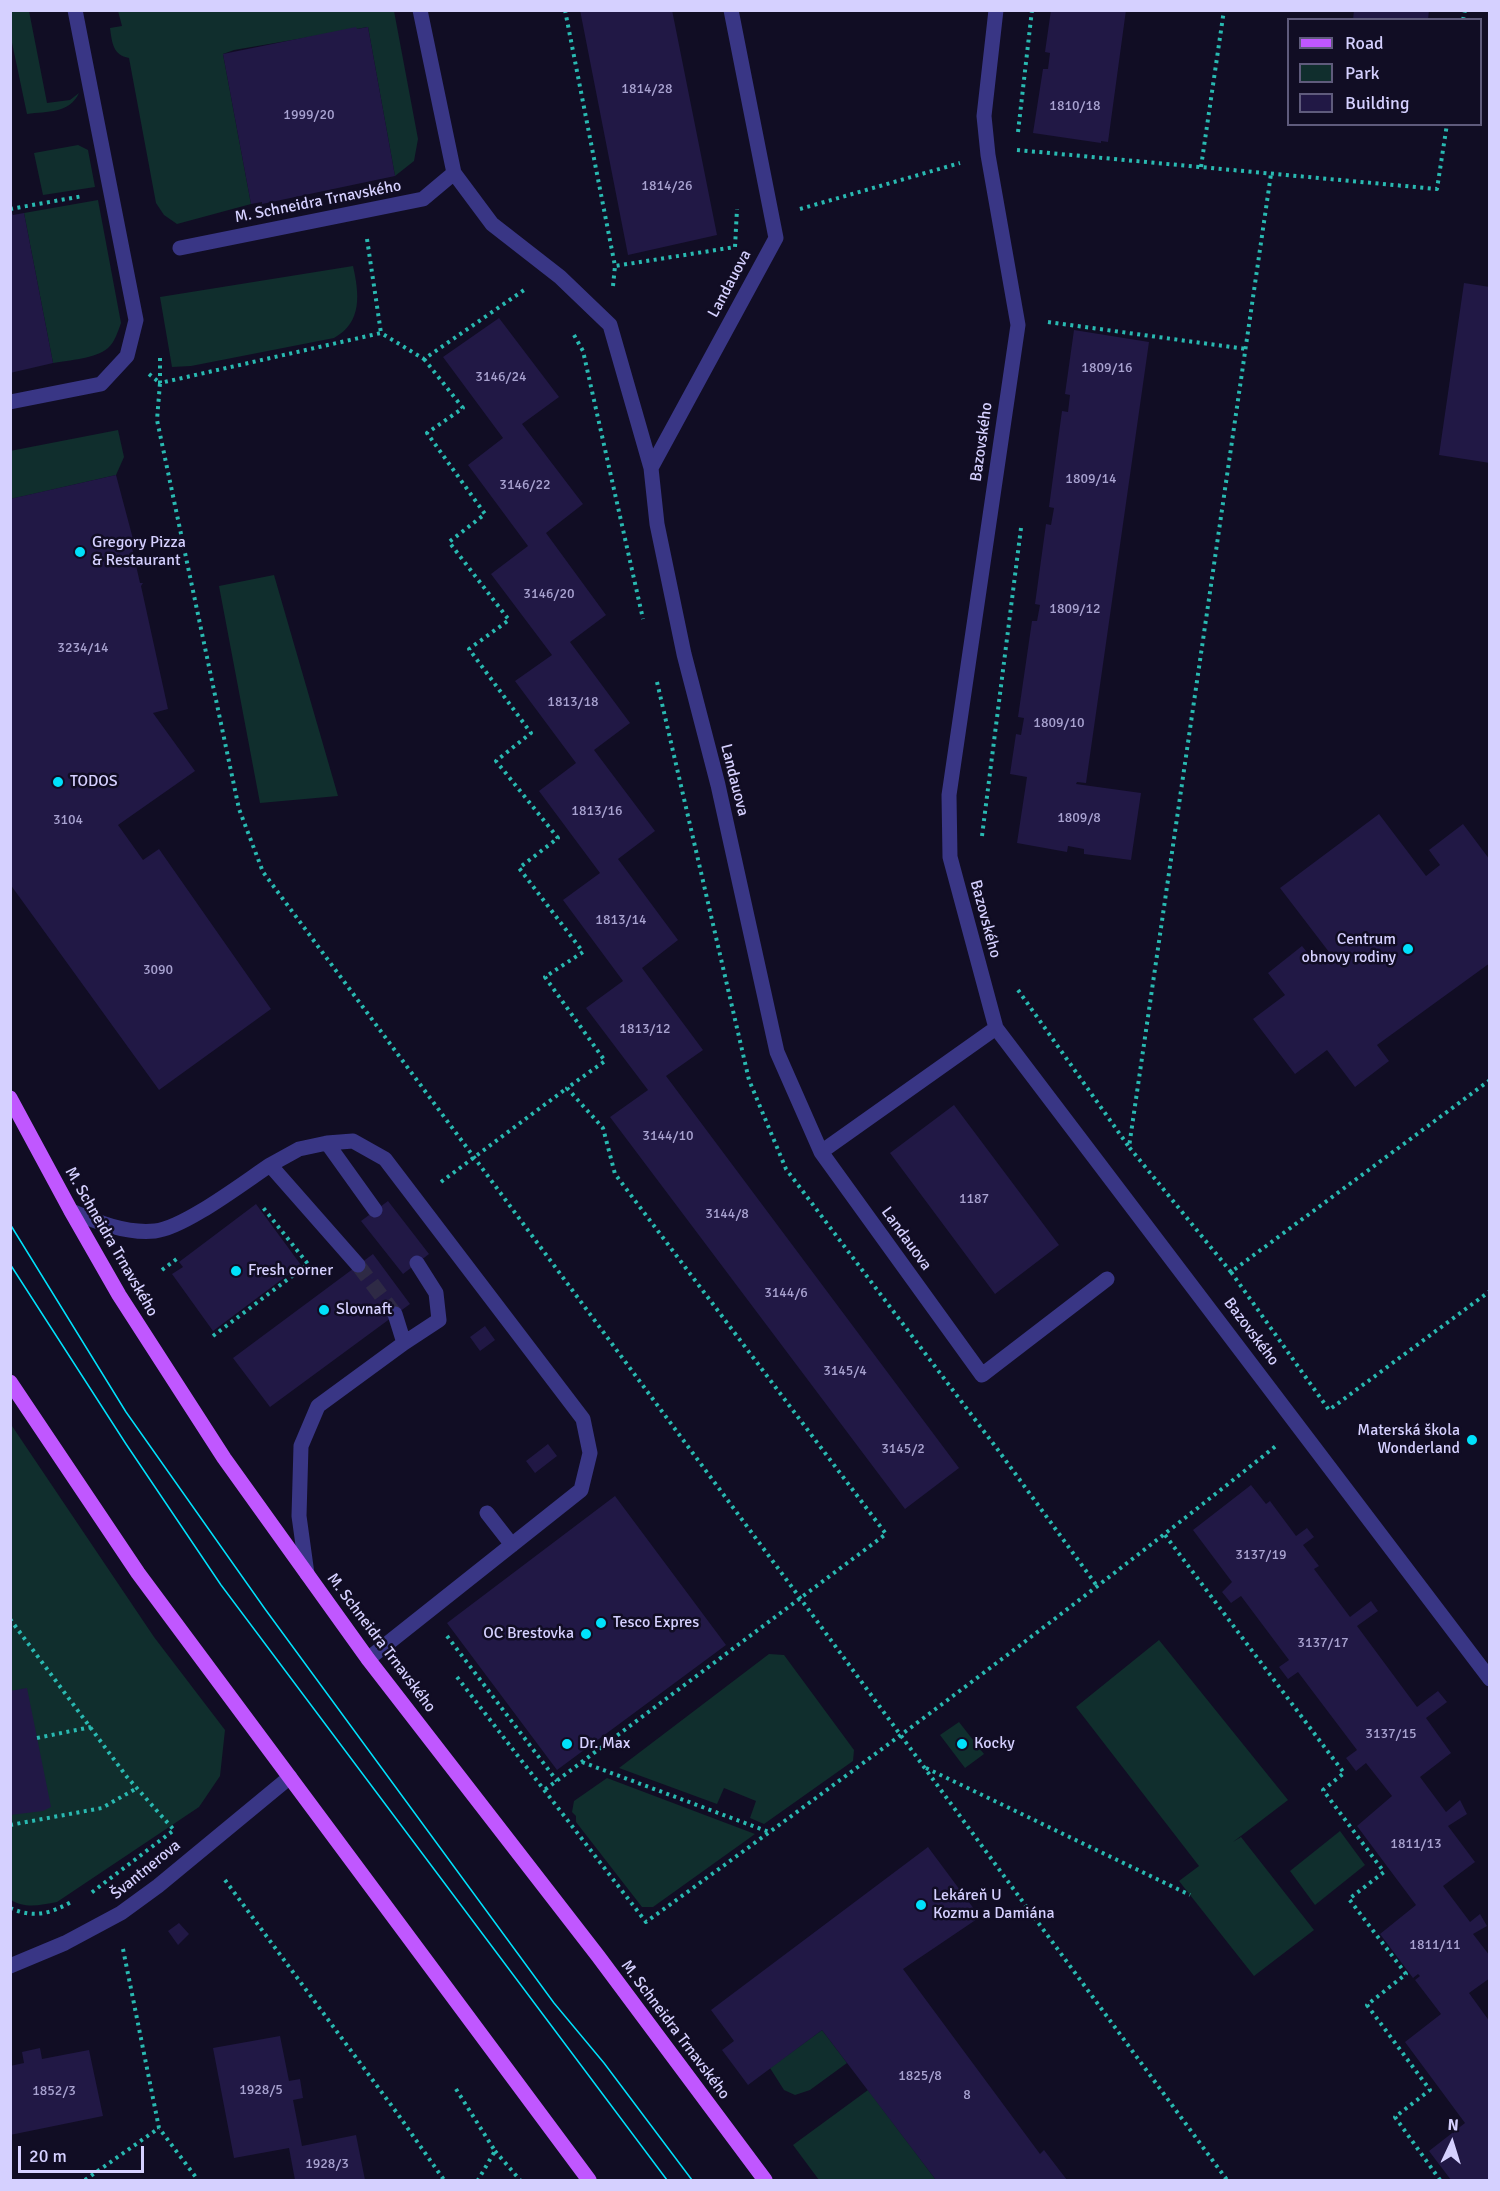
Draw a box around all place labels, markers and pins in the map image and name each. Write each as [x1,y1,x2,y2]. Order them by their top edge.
place label: Gregory Pizza & Restaurant [92,533,186,571]
marker: Gregory Pizza & Restaurant [73,545,87,559]
place label: TODOS [70,772,118,792]
marker: TODOS [51,775,65,789]
place label: Centrum obnovy rodiny [1301,930,1396,968]
marker: Centrum obnovy rodiny [1401,942,1415,956]
place label: Fresh corner [248,1261,333,1281]
marker: Fresh corner [229,1264,243,1278]
place label: Slovnaft [336,1300,392,1320]
marker: Slovnaft [317,1303,331,1317]
place label: Materská škola Wonderland [1357,1421,1460,1459]
marker: Materská škola Wonderland [1465,1433,1479,1447]
place label: Tesco Expres [613,1613,699,1633]
marker: Tesco Expres [594,1616,608,1630]
place label: OC Brestovka [483,1624,574,1644]
marker: OC Brestovka [579,1627,593,1641]
place label: Dr. Max [579,1734,630,1754]
place label: Kocky [974,1734,1015,1754]
marker: Dr. Max [560,1737,574,1751]
marker: Kocky [955,1737,969,1751]
place label: Lekáreň U Kozmu a Damiána [933,1886,1055,1924]
marker: Lekáreň U Kozmu a Damiána [914,1898,928,1912]

